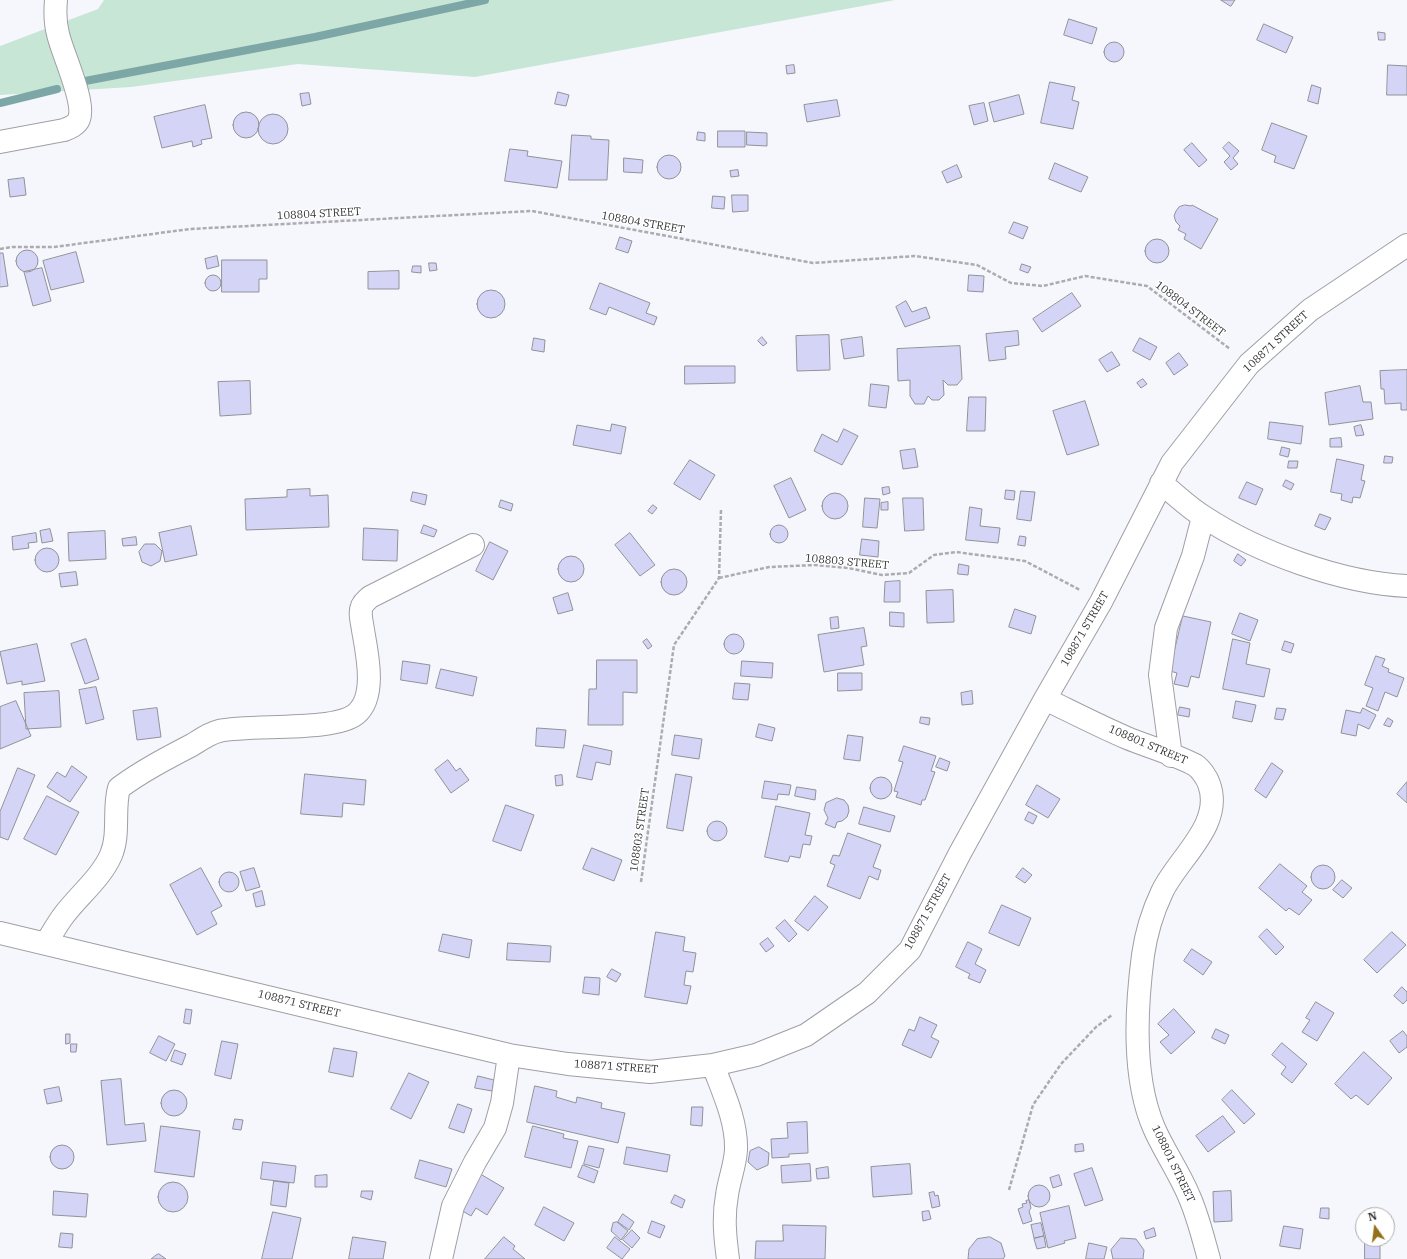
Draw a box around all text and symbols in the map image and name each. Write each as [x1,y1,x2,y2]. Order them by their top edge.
street label: 108804 STREET [277,205,361,223]
street label: 108804 STREET [600,209,686,237]
street label: 108804 STREET [1152,278,1228,340]
street label: 108871 STREET [1241,308,1311,376]
street label: 108803 STREET [804,552,890,572]
street label: 108871 STREET [1058,589,1112,669]
street label: 108801 STREET [1107,722,1189,768]
street label: 108803 STREET [628,787,652,873]
street label: 108871 STREET [902,872,954,952]
street label: 108871 STREET [256,987,342,1021]
street label: 108871 STREET [573,1057,659,1077]
street label: 108801 STREET [1149,1123,1197,1205]
north arrow [1355,1207,1395,1247]
text: N [1366,1208,1378,1224]

